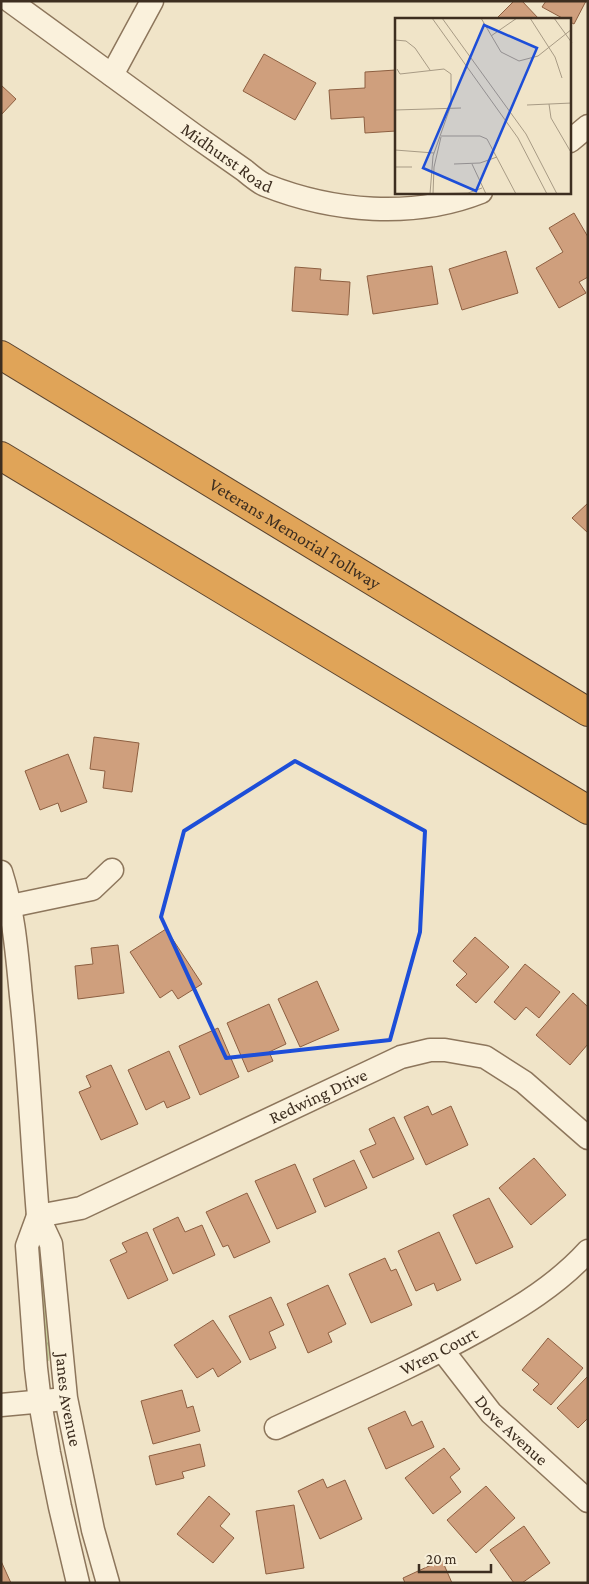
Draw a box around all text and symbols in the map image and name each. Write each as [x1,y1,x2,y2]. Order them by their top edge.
inset map [395,18,572,194]
street label: Midhurst Road [177,119,276,197]
street label: Veterans Memorial Tollway [206,474,385,594]
street label: Redwing Drive [266,1064,371,1128]
street label: Wren Court [397,1322,482,1379]
street label: Janes Avenue [51,1350,86,1448]
street label: Dove Avenue [471,1391,552,1470]
scale bar [419,1542,492,1574]
text: 20 m [426,1551,457,1567]

